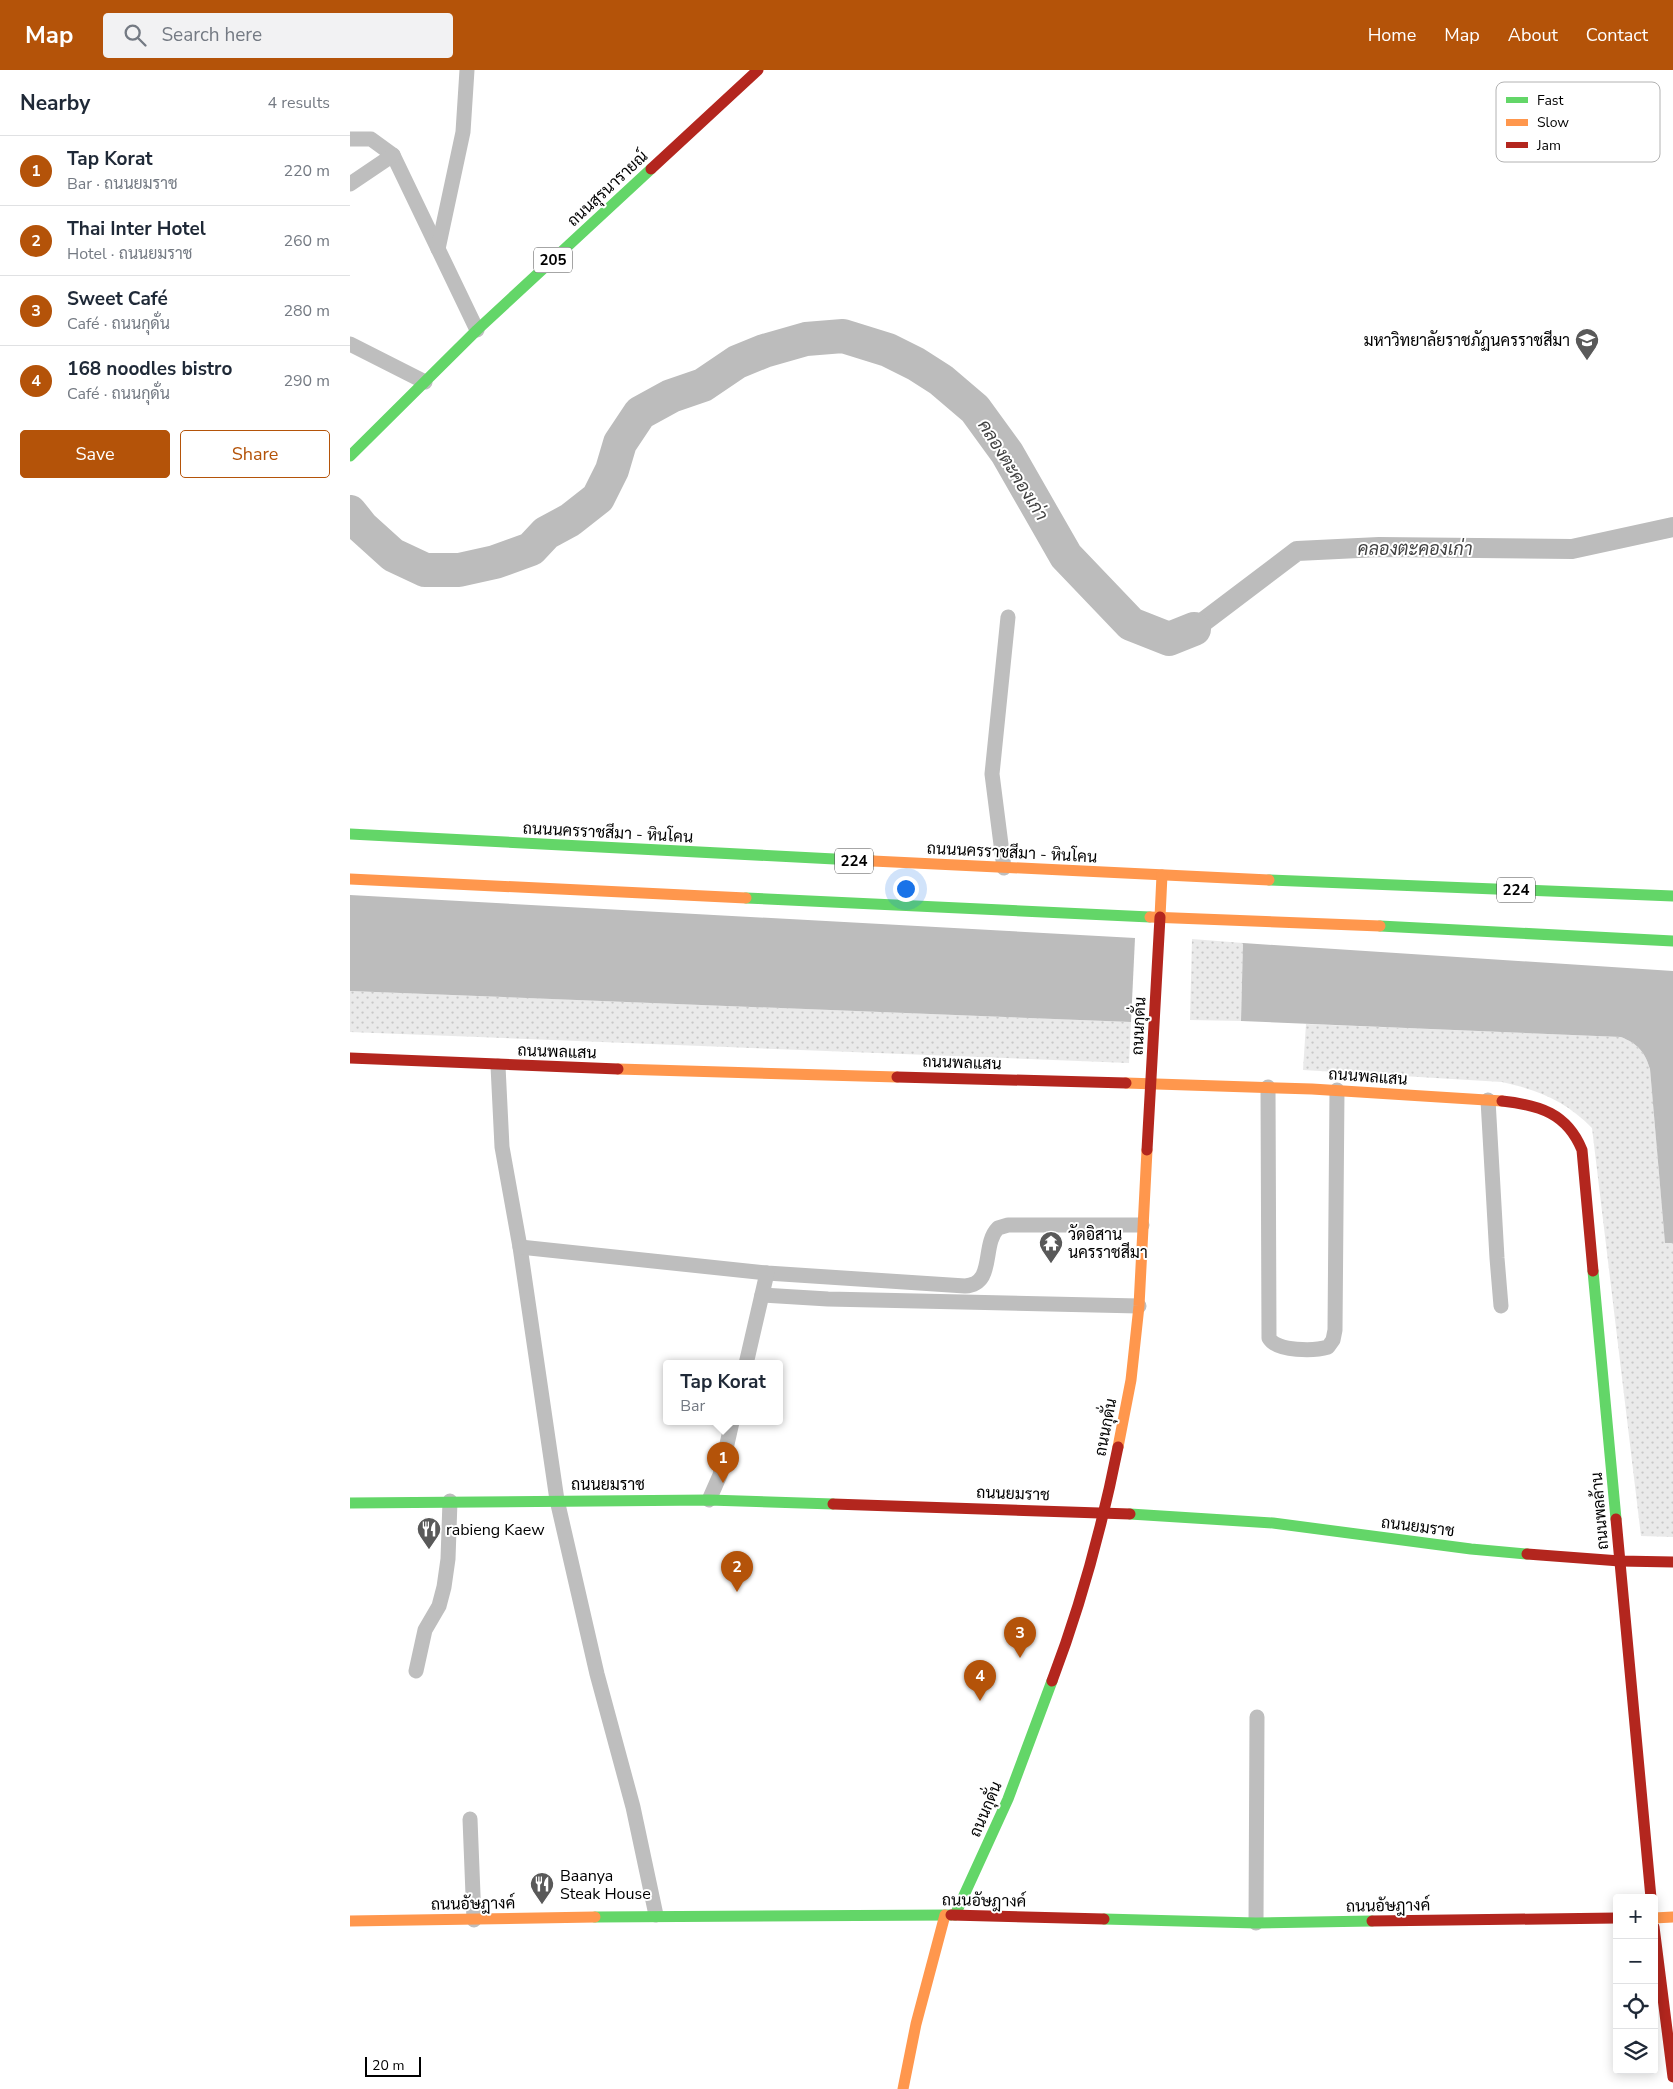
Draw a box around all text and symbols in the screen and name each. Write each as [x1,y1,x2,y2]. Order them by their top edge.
search box [103,13,453,58]
text: Map [25,19,73,51]
icon: search [121,21,149,49]
text: Search here [161,22,262,48]
text: Home [1368,23,1416,47]
text: Map [1444,23,1480,47]
text: About [1508,23,1558,47]
text: Contact [1586,23,1648,47]
legend [1496,82,1660,162]
text: Nearby [20,89,90,117]
text: Fast [1537,91,1563,110]
text: 4 results [268,92,330,114]
text: Slow [1537,113,1569,132]
text: Jam [1536,136,1561,155]
street label: ถนนสุรนารายณ์ [561,144,653,232]
text: Tap Korat [67,146,153,172]
text: 1 [31,160,41,182]
text: 220 m [283,160,330,182]
text: Bar · ถนนยมราช [67,173,178,195]
text: Thai Inter Hotel [67,216,206,242]
text: 2 [31,230,41,252]
text: 260 m [283,230,330,252]
text: Hotel · ถนนยมราช [67,243,193,265]
road number: 205 [534,248,572,272]
text: Sweet Café [67,286,168,312]
text: 3 [31,300,41,322]
text: 280 m [283,300,330,322]
text: Café · ถนนกุดั่น [67,313,170,335]
school or university icon: มหาวิทยาลัยราชภัฏนครราชสีมา [1574,327,1600,361]
place label: มหาวิทยาลัยราชภัฏนครราชสีมา [1364,329,1570,352]
text: 168 noodles bistro [67,356,232,382]
text: 4 [31,370,41,392]
text: 290 m [283,370,330,392]
text: Café · ถนนกุดั่น [67,383,170,405]
water label: คลองตะคองเก่า [972,415,1054,525]
button: Save [20,430,170,478]
button: Share [180,430,330,478]
water label: คลองตะคองเก่า [1358,537,1473,561]
street label: ถนนนครราชสีมา - หินโคน [522,817,694,848]
street label: ถนนนครราชสีมา - หินโคน [926,837,1098,868]
road number: 224 [835,848,873,874]
your location [893,876,919,902]
road number: 224 [1497,878,1535,902]
street label: ถนนกุดั่น [1123,996,1152,1056]
street label: ถนนพลแสน [517,1040,597,1064]
street label: ถนนพลแสน [922,1051,1002,1075]
street label: ถนนพลแสน [1328,1063,1408,1091]
place label: วัดอิสาน นครราชสีมา [1068,1224,1148,1264]
temple icon: วัดอิสาน นครราชสีมา [1038,1230,1064,1264]
popup [663,1360,783,1425]
text: Tap Korat [680,1369,766,1395]
text: Bar [680,1395,705,1417]
street label: ถนนกุดั่น [1086,1396,1122,1458]
pin: 1 [707,1442,739,1483]
street label: ถนนพลล้าน [1586,1471,1614,1551]
street label: ถนนยมราช [571,1474,645,1496]
street label: ถนนยมราช [976,1482,1050,1506]
street label: ถนนยมราช [1380,1512,1456,1542]
restaurant icon: rabieng Kaew [416,1516,442,1550]
place label: rabieng Kaew [446,1519,545,1541]
pin: 2 [721,1551,753,1592]
pin: 3 [1004,1617,1036,1658]
pin: 4 [964,1660,996,1701]
street label: ถนนกุดั่น [961,1777,1007,1841]
place label: Baanya Steak House [560,1865,651,1905]
restaurant icon: Baanya Steak House [529,1871,555,1905]
street label: ถนนอัษฎางค์ [942,1887,1026,1913]
street label: ถนนอัษฎางค์ [431,1890,515,1916]
street label: ถนนอัษฎางค์ [1346,1892,1430,1918]
map controls [1613,1894,1658,2074]
button: + [1613,1894,1658,1939]
button: − [1613,1939,1658,1984]
button: locate [1613,1984,1658,2029]
button: layers [1613,2029,1658,2074]
scale bar [365,2054,421,2077]
text: 20 m [372,2056,404,2075]

